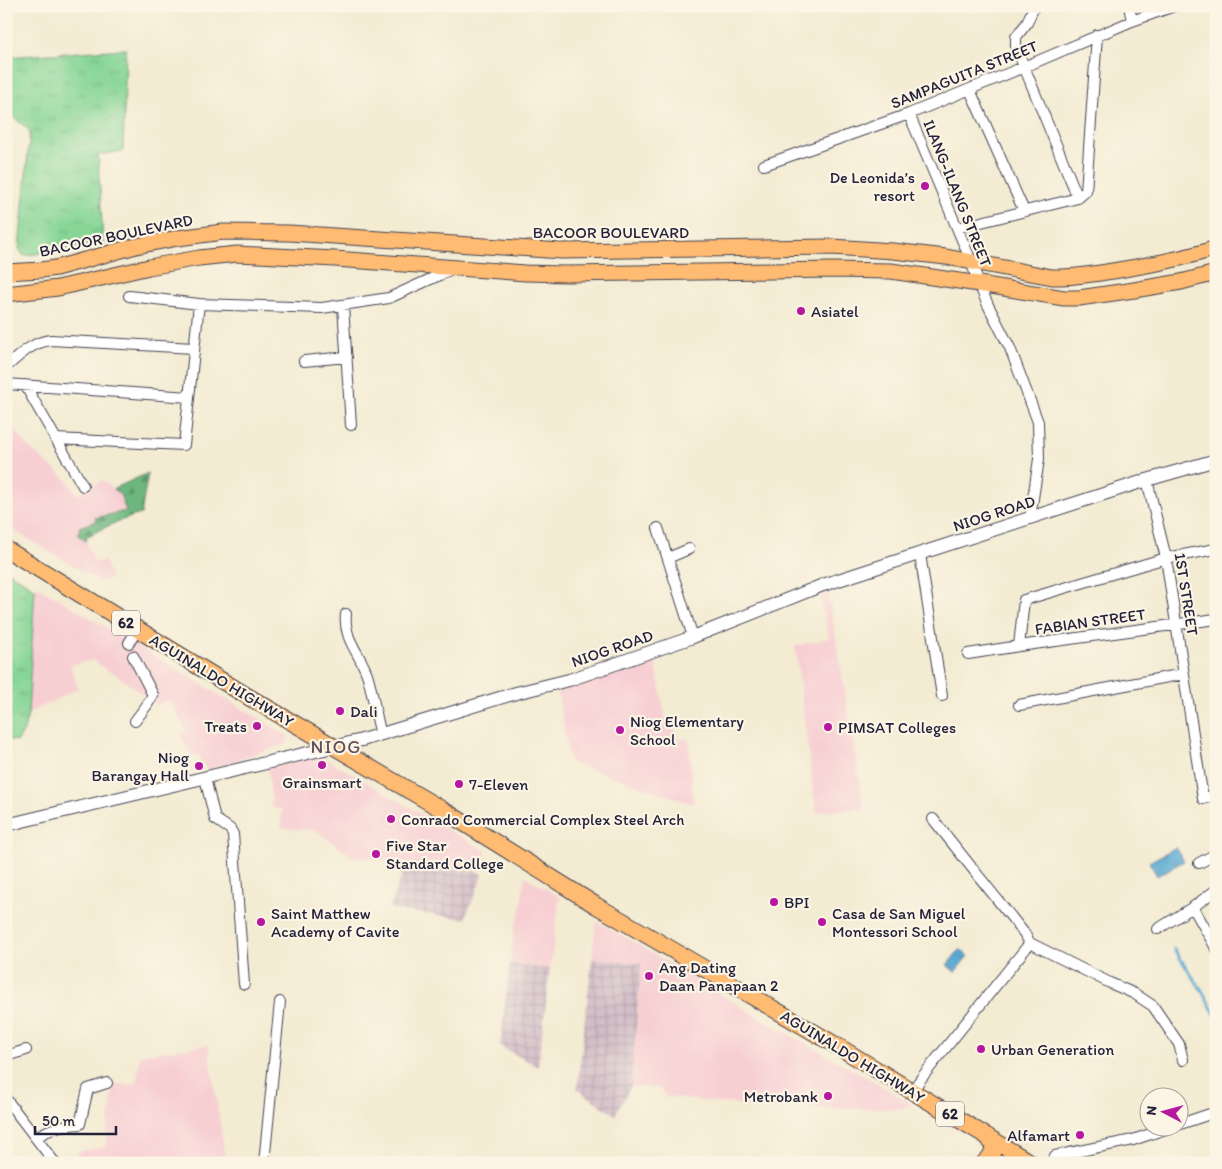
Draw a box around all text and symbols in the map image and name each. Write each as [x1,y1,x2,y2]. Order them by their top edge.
street label: SAMPAGUITA STREET [888,36,1040,113]
street label: ILANG-ILANG STREET [919,117,996,269]
place label: De Leonida’s resort [830,168,915,205]
marker: De Leonida’s resort [919,180,931,192]
street label: BACOOR BOULEVARD [38,210,195,261]
street label: BACOOR BOULEVARD [533,223,689,242]
place label: Asiatel [811,302,859,321]
marker: Asiatel [795,305,807,317]
street label: NIOG ROAD [951,491,1038,536]
street label: 1ST STREET [1171,551,1202,637]
street label: FABIAN STREET [1034,604,1147,639]
road number: 62 [112,610,140,636]
street label: NIOG ROAD [569,625,656,671]
street label: AGUINALDO HIGHWAY [146,630,297,731]
place label: Dali [350,702,378,721]
marker: Dali [334,705,346,717]
place label: Niog Elementary School [630,712,744,749]
place label: Treats [204,717,247,736]
place label: PIMSAT Colleges [838,718,956,737]
marker: Treats [251,720,263,732]
marker: PIMSAT Colleges [822,721,834,733]
marker: Niog Elementary School [614,724,626,736]
district label: NIOG [311,735,361,758]
place label: Niog Barangay Hall [91,748,190,785]
marker: Grainsmart [316,759,328,771]
marker: Niog Barangay Hall [193,760,205,772]
place label: Grainsmart [282,773,362,792]
place label: 7-Eleven [469,775,528,794]
marker: 7-Eleven [453,778,465,790]
place label: Conrado Commercial Complex Steel Arch [401,810,684,829]
marker: Conrado Commercial Complex Steel Arch [385,813,397,825]
place label: Five Star Standard College [386,836,504,873]
marker: Five Star Standard College [370,848,382,860]
place label: BPI [784,893,809,912]
marker: BPI [768,896,780,908]
place label: Saint Matthew Academy of Cavite [271,904,400,941]
place label: Casa de San Miguel Montessori School [832,904,966,941]
marker: Saint Matthew Academy of Cavite [255,916,267,928]
marker: Casa de San Miguel Montessori School [816,916,828,928]
place label: Ang Dating Daan Panapaan 2 [659,958,779,995]
marker: Ang Dating Daan Panapaan 2 [643,970,655,982]
street label: AGUINALDO HIGHWAY [777,1006,928,1107]
place label: Urban Generation [991,1040,1114,1059]
marker: Urban Generation [975,1043,987,1055]
north arrow [1140,1086,1190,1136]
place label: Metrobank [744,1087,818,1106]
marker: Metrobank [822,1090,834,1102]
road number: 62 [936,1102,964,1126]
scale bar [35,1104,116,1136]
text: N [1143,1105,1161,1116]
text: 50 m [42,1112,75,1130]
place label: Alfamart [1007,1126,1070,1145]
marker: Alfamart [1074,1129,1086,1141]

